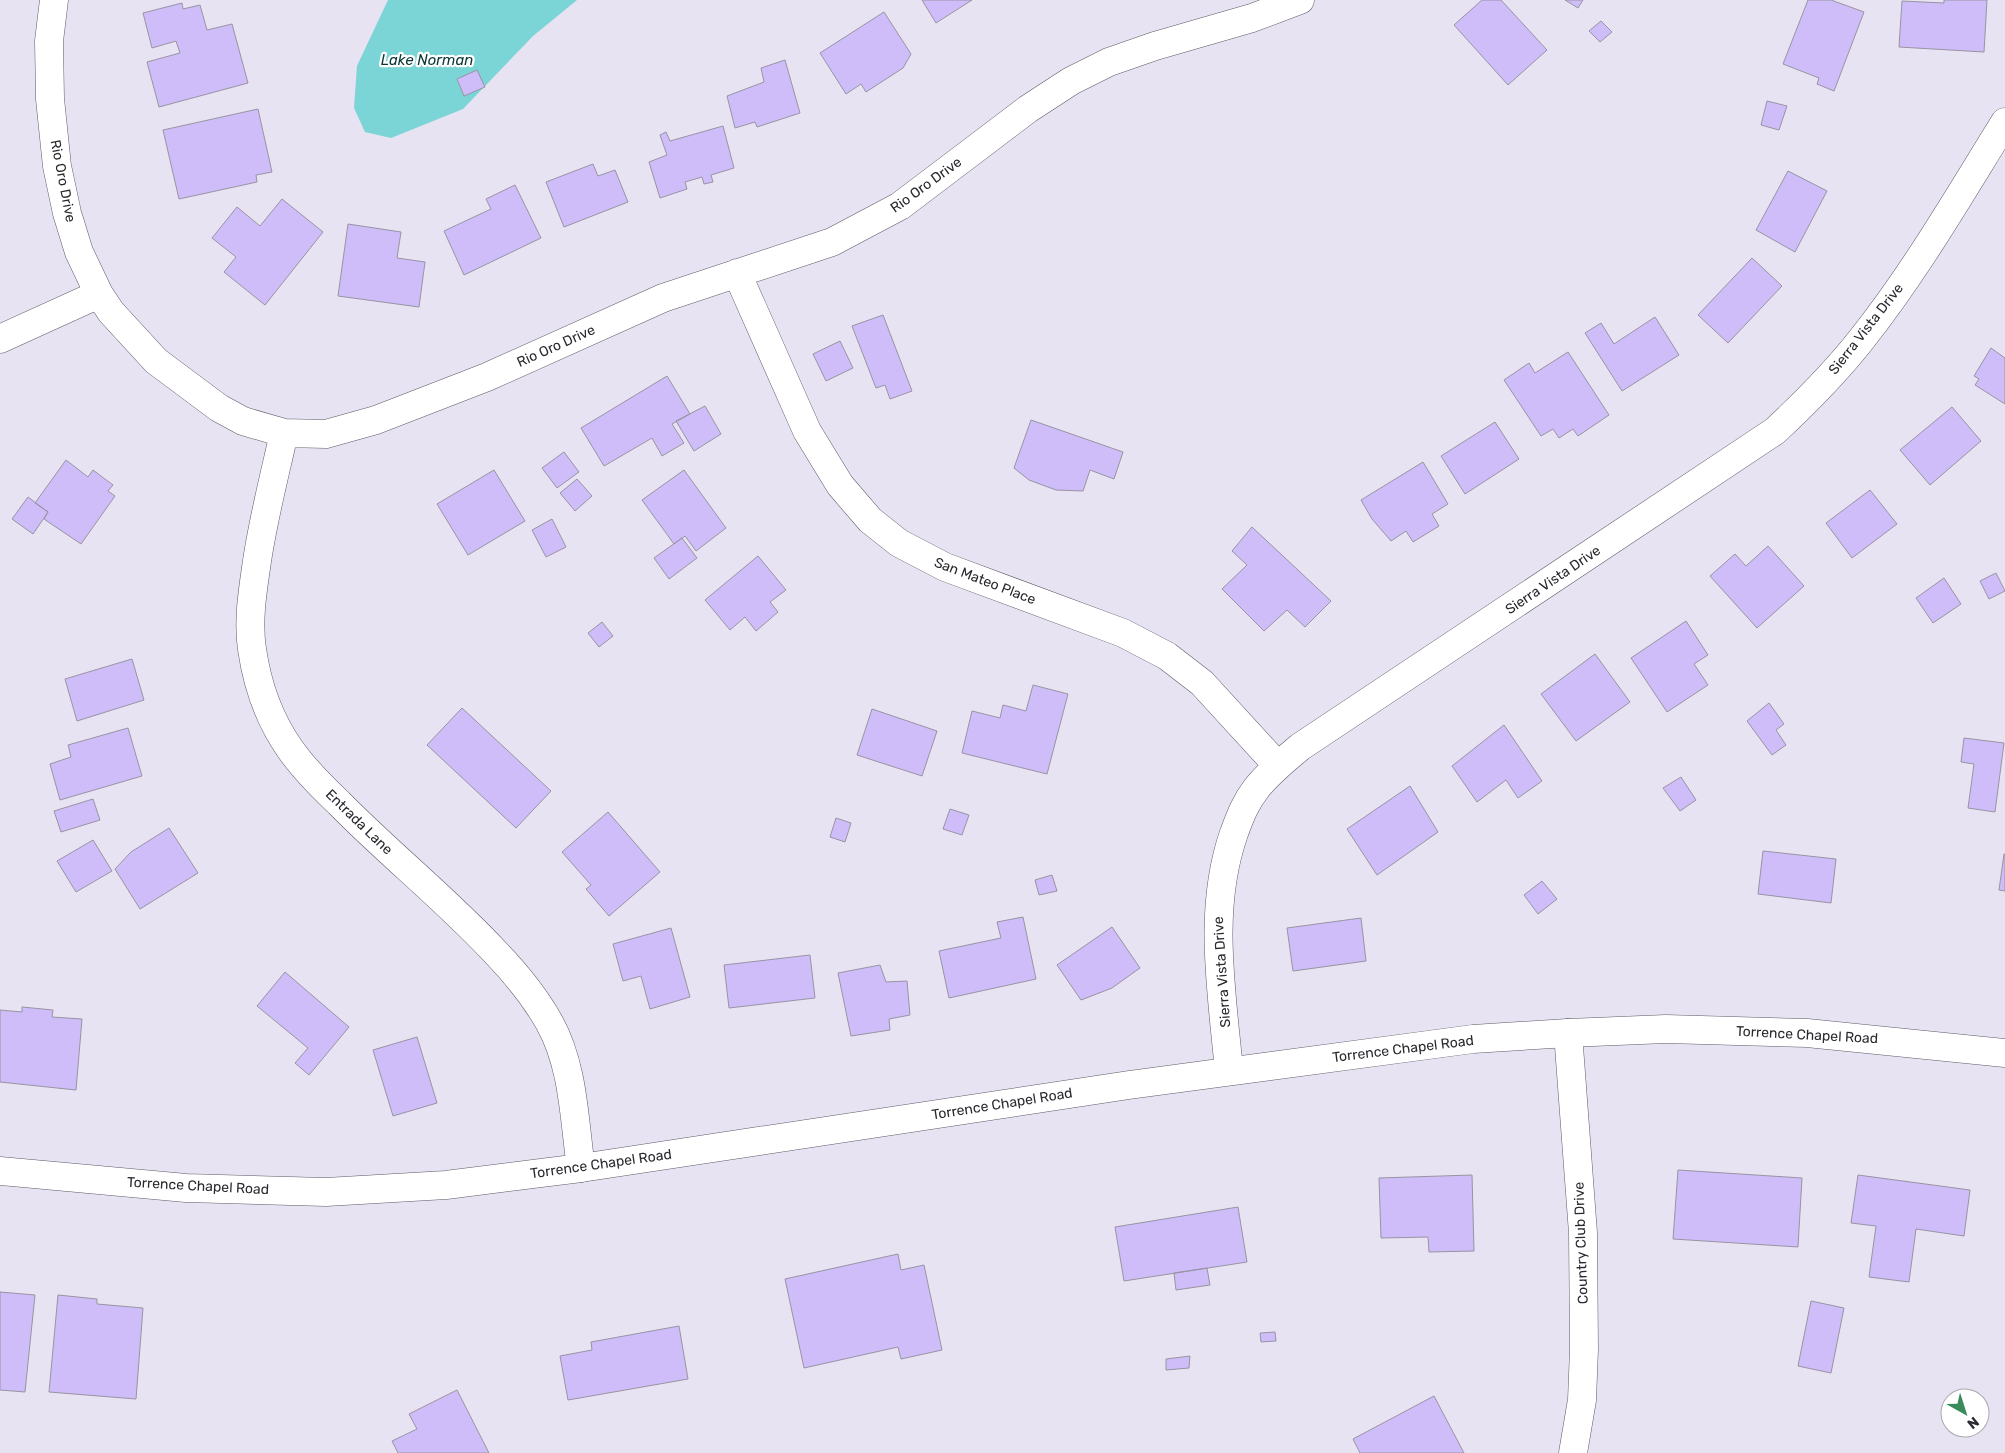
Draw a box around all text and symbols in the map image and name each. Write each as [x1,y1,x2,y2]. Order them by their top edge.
water label: Lake Norman [381,51,473,69]
street label: Rio Oro Drive [47,138,79,224]
street label: Rio Oro Drive [887,153,965,217]
street label: Sierra Vista Drive [1825,280,1907,378]
street label: Rio Oro Drive [514,321,598,371]
street label: Sierra Vista Drive [1502,542,1604,618]
street label: San Mateo Place [932,554,1038,608]
street label: Entrada Lane [322,786,396,858]
street label: Sierra Vista Drive [1210,916,1234,1028]
street label: Torrence Chapel Road [1735,1023,1879,1047]
street label: Torrence Chapel Road [1331,1032,1475,1066]
street label: Torrence Chapel Road [930,1084,1074,1124]
street label: Torrence Chapel Road [529,1146,673,1182]
street label: Torrence Chapel Road [126,1174,270,1198]
street label: Country Club Drive [1570,1181,1592,1304]
north arrow [1940,1388,1990,1438]
text: N [1964,1413,1982,1432]

